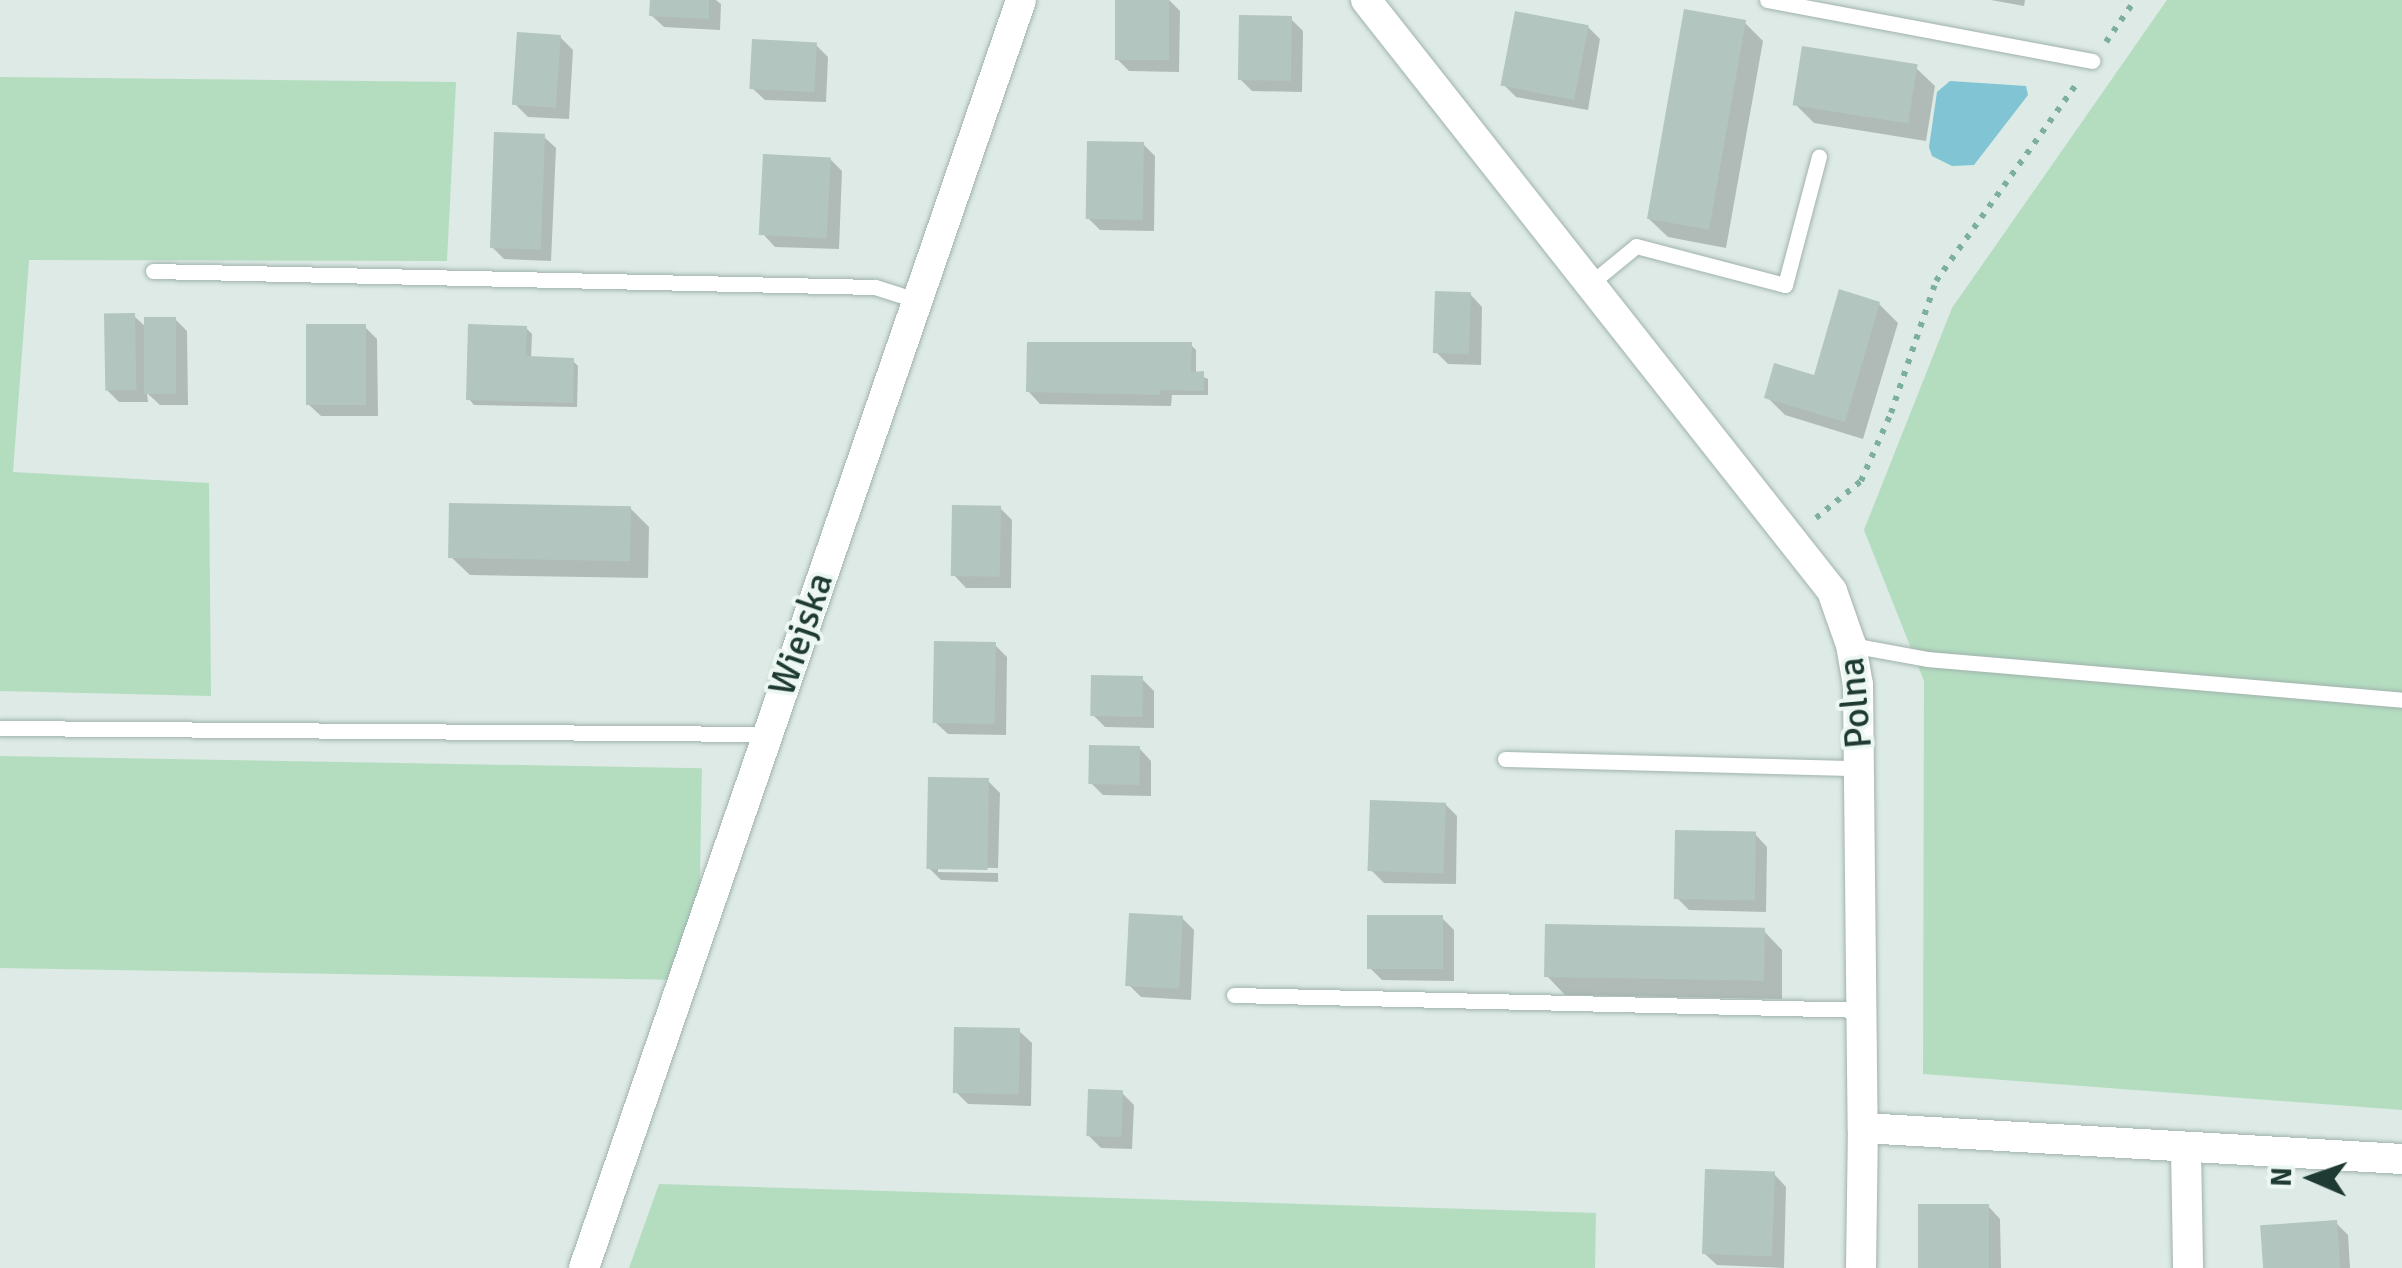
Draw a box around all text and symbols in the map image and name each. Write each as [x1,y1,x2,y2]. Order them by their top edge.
street label: Wiejska [759,566,843,702]
street label: Polna [1828,655,1882,751]
north arrow [2262,1128,2362,1228]
text: N [2265,1167,2299,1187]

